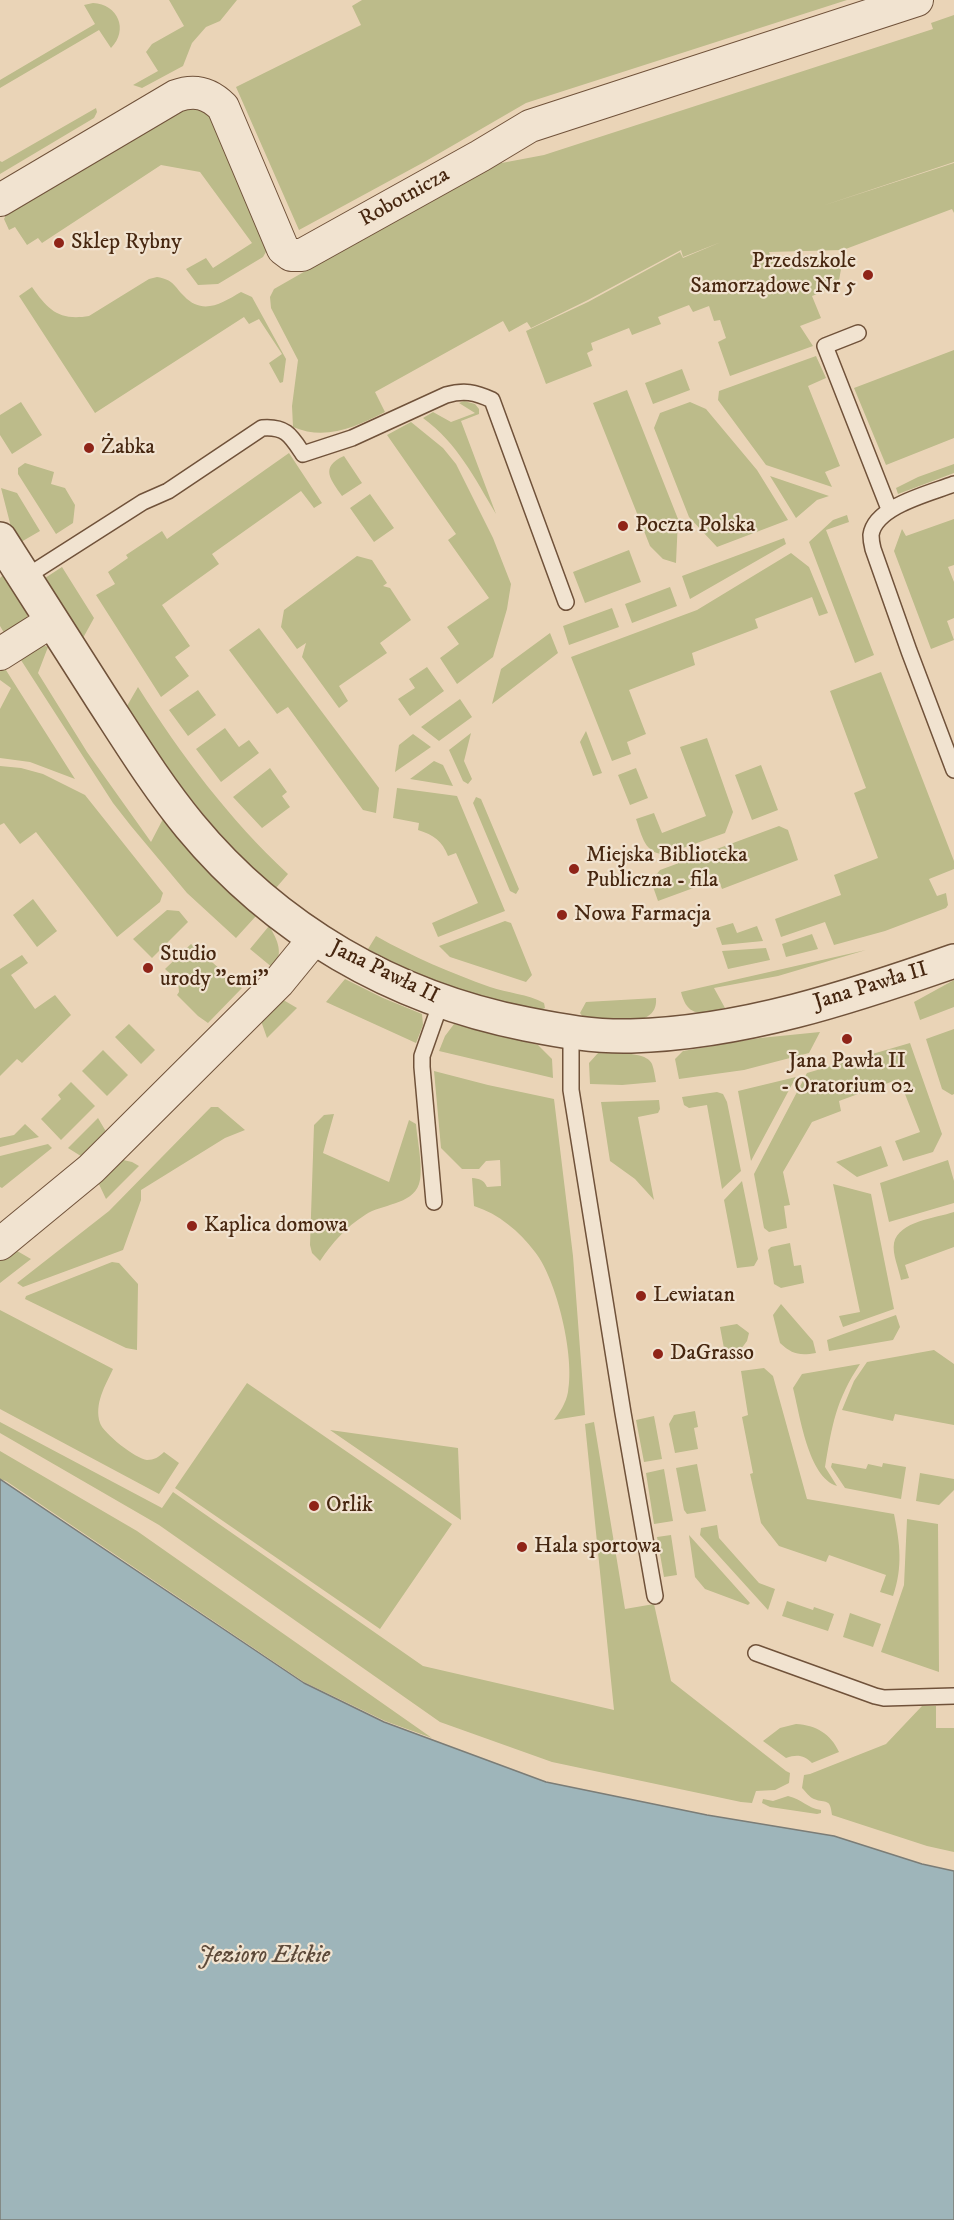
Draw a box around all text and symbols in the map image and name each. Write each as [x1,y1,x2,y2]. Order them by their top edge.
street label: Robotnicza [355,163,455,233]
place label: Sklep Rybny [71,230,182,256]
marker: Sklep Rybny [52,236,66,250]
place label: Przedszkole Samorządowe Nr 5 [690,249,856,300]
marker: Przedszkole Samorządowe Nr 5 [861,268,875,282]
place label: Żabka [101,435,155,461]
marker: Żabka [82,441,96,455]
place label: Poczta Polska [635,513,755,539]
marker: Poczta Polska [616,519,630,533]
place label: Miejska Biblioteka Publiczna - fila [586,843,748,894]
marker: Miejska Biblioteka Publiczna - fila [567,862,581,876]
place label: Nowa Farmacja [574,902,711,928]
marker: Nowa Farmacja [555,908,569,922]
street label: Jana Pawła II [325,935,443,1011]
place label: Studio urody "emi" [160,942,269,993]
street label: Jana Pawła II [811,957,931,1017]
marker: Studio urody "emi" [141,961,155,975]
marker: Jana Pawła II - Oratorium 02 [840,1032,854,1046]
place label: Jana Pawła II - Oratorium 02 [781,1049,913,1100]
place label: Kaplica domowa [204,1213,348,1239]
marker: Kaplica domowa [185,1219,199,1233]
place label: Lewiatan [653,1283,735,1309]
marker: Lewiatan [634,1289,648,1303]
place label: DaGrasso [670,1341,754,1367]
marker: DaGrasso [651,1347,665,1361]
place label: Orlik [326,1493,373,1519]
marker: Orlik [307,1499,321,1513]
place label: Hala sportowa [534,1534,661,1560]
marker: Hala sportowa [515,1540,529,1554]
water label: Jezioro Ełckie [198,1943,330,1971]

